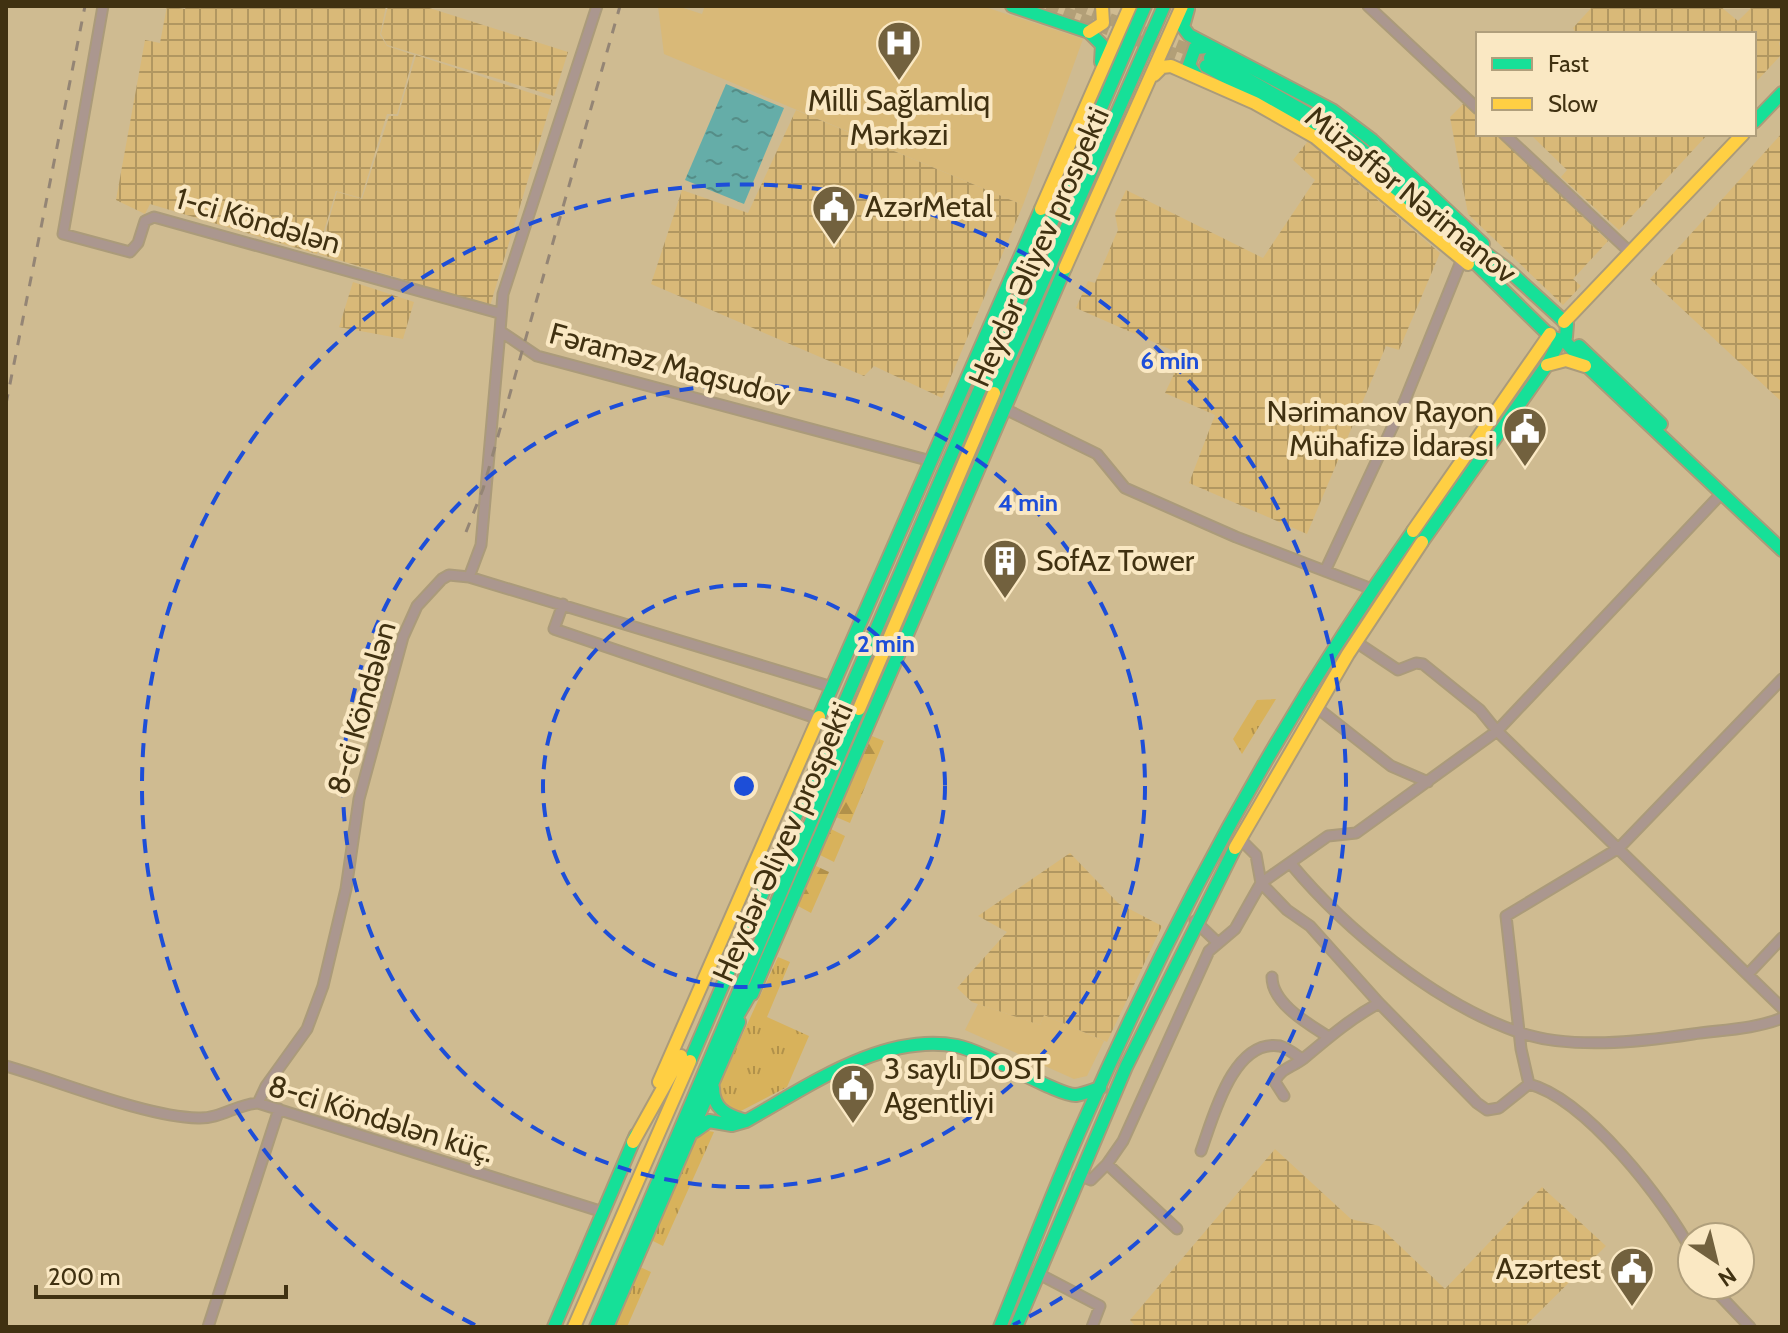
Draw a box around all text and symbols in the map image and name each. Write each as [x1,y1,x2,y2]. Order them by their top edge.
hospital icon: Milli Sağlamlıq Mərkəzi [875,19,923,82]
legend [1476,32,1756,136]
text: Fast [1548,49,1589,78]
place label: Milli Sağlamlıq Mərkəzi [808,82,990,153]
text: Slow [1548,89,1598,118]
street label: Müzəffər Nərimanov [1298,98,1525,291]
street label: Heydər Əliyev prospekti [960,101,1117,392]
street label: 1-ci Köndələn [171,179,345,262]
public building icon: AzərMetal [810,183,858,246]
place label: AzərMetal [865,188,993,225]
street label: Fəraməz Maqsudov [545,315,795,415]
text: 6 min [1141,346,1199,375]
place label: Nərimanov Rayon Mühafizə İdarəsi [1267,393,1494,464]
public building icon: Nərimanov Rayon Mühafizə İdarəsi [1501,405,1549,468]
text: 4 min [998,488,1058,517]
building icon: SofAz Tower [981,537,1029,600]
place label: SofAz Tower [1036,542,1195,579]
street label: 8-ci Köndələn [319,617,404,799]
text: 2 min [857,629,915,658]
street label: Heydər Əliyev prospekti [704,696,861,987]
centre of rings [730,772,758,800]
place label: 3 saylı DOST Agentliyi [884,1050,1047,1121]
public building icon: 3 saylı DOST Agentliyi [829,1062,877,1125]
street label: 8-ci Köndələn küç. [264,1067,498,1170]
north arrow [1676,1221,1756,1301]
public building icon: Azərtest [1608,1245,1656,1308]
scale bar [36,1249,286,1299]
place label: Azərtest [1496,1250,1601,1287]
text: N [1713,1261,1741,1292]
text: 200 m [48,1262,121,1291]

